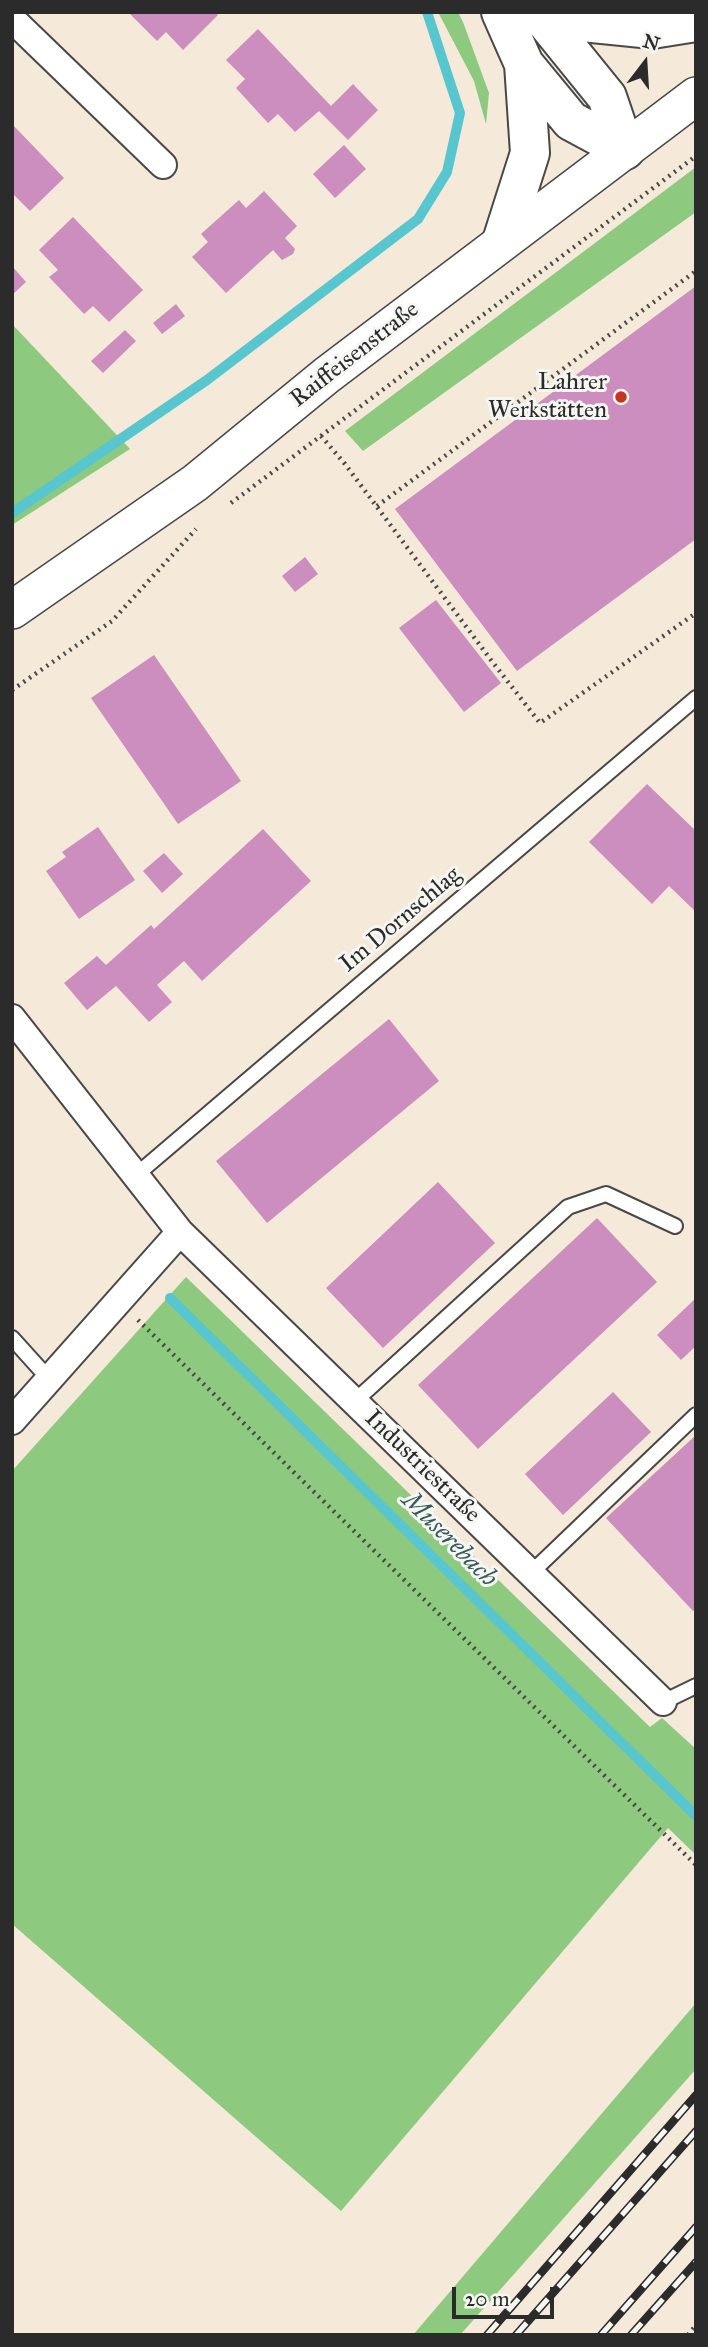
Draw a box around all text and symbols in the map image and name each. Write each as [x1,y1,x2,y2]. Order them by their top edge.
north arrow [610,28,680,98]
text: N [640,29,662,56]
street label: Raiffeisenstraße [285,296,425,414]
place label: Lahrer Werkstätten [488,369,607,425]
marker: Lahrer Werkstätten [613,389,629,405]
street label: Im Dornschlag [335,861,467,979]
street label: Industriestraße [358,1405,486,1529]
water label: Muserebach [395,1486,503,1594]
scale bar [456,2274,558,2318]
text: 20 m [465,2286,510,2312]

